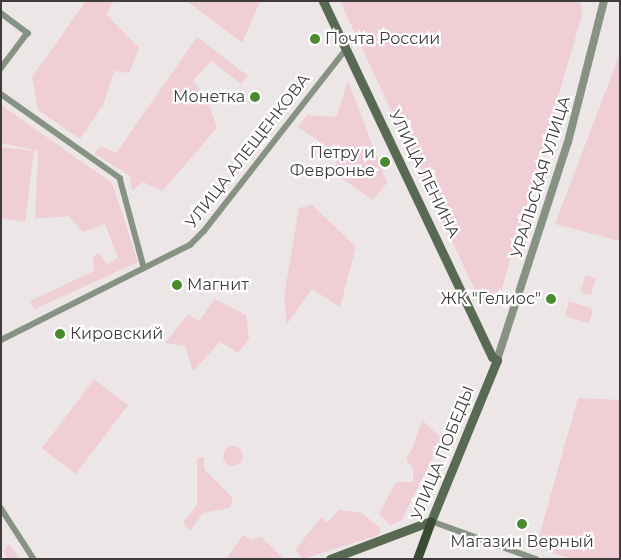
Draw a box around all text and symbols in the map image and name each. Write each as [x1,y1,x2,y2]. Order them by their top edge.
place label: Почта России [325,29,440,49]
marker: Почта России [309,33,321,45]
street label: УЛИЦА АЛЕЩЕНКОВА [182,70,314,232]
place label: Монетка [173,87,245,107]
marker: Монетка [249,91,261,103]
street label: УРАЛЬСКАЯ УЛИЦА [507,94,575,260]
street label: УЛИЦА ЛЕНИНА [385,107,463,241]
place label: Петру и Февронье [290,143,375,181]
marker: Петру и Февронье [379,156,391,168]
place label: Магнит [187,275,249,295]
marker: Магнит [171,279,183,291]
place label: ЖК "Гелиос" [441,289,541,309]
marker: ЖК "Гелиос" [545,293,557,305]
place label: Кировский [70,324,163,344]
marker: Кировский [54,328,66,340]
street label: УЛИЦА ПОБЕДЫ [407,383,479,523]
marker: Магазин Верный [516,518,528,530]
place label: Магазин Верный [450,532,594,552]

